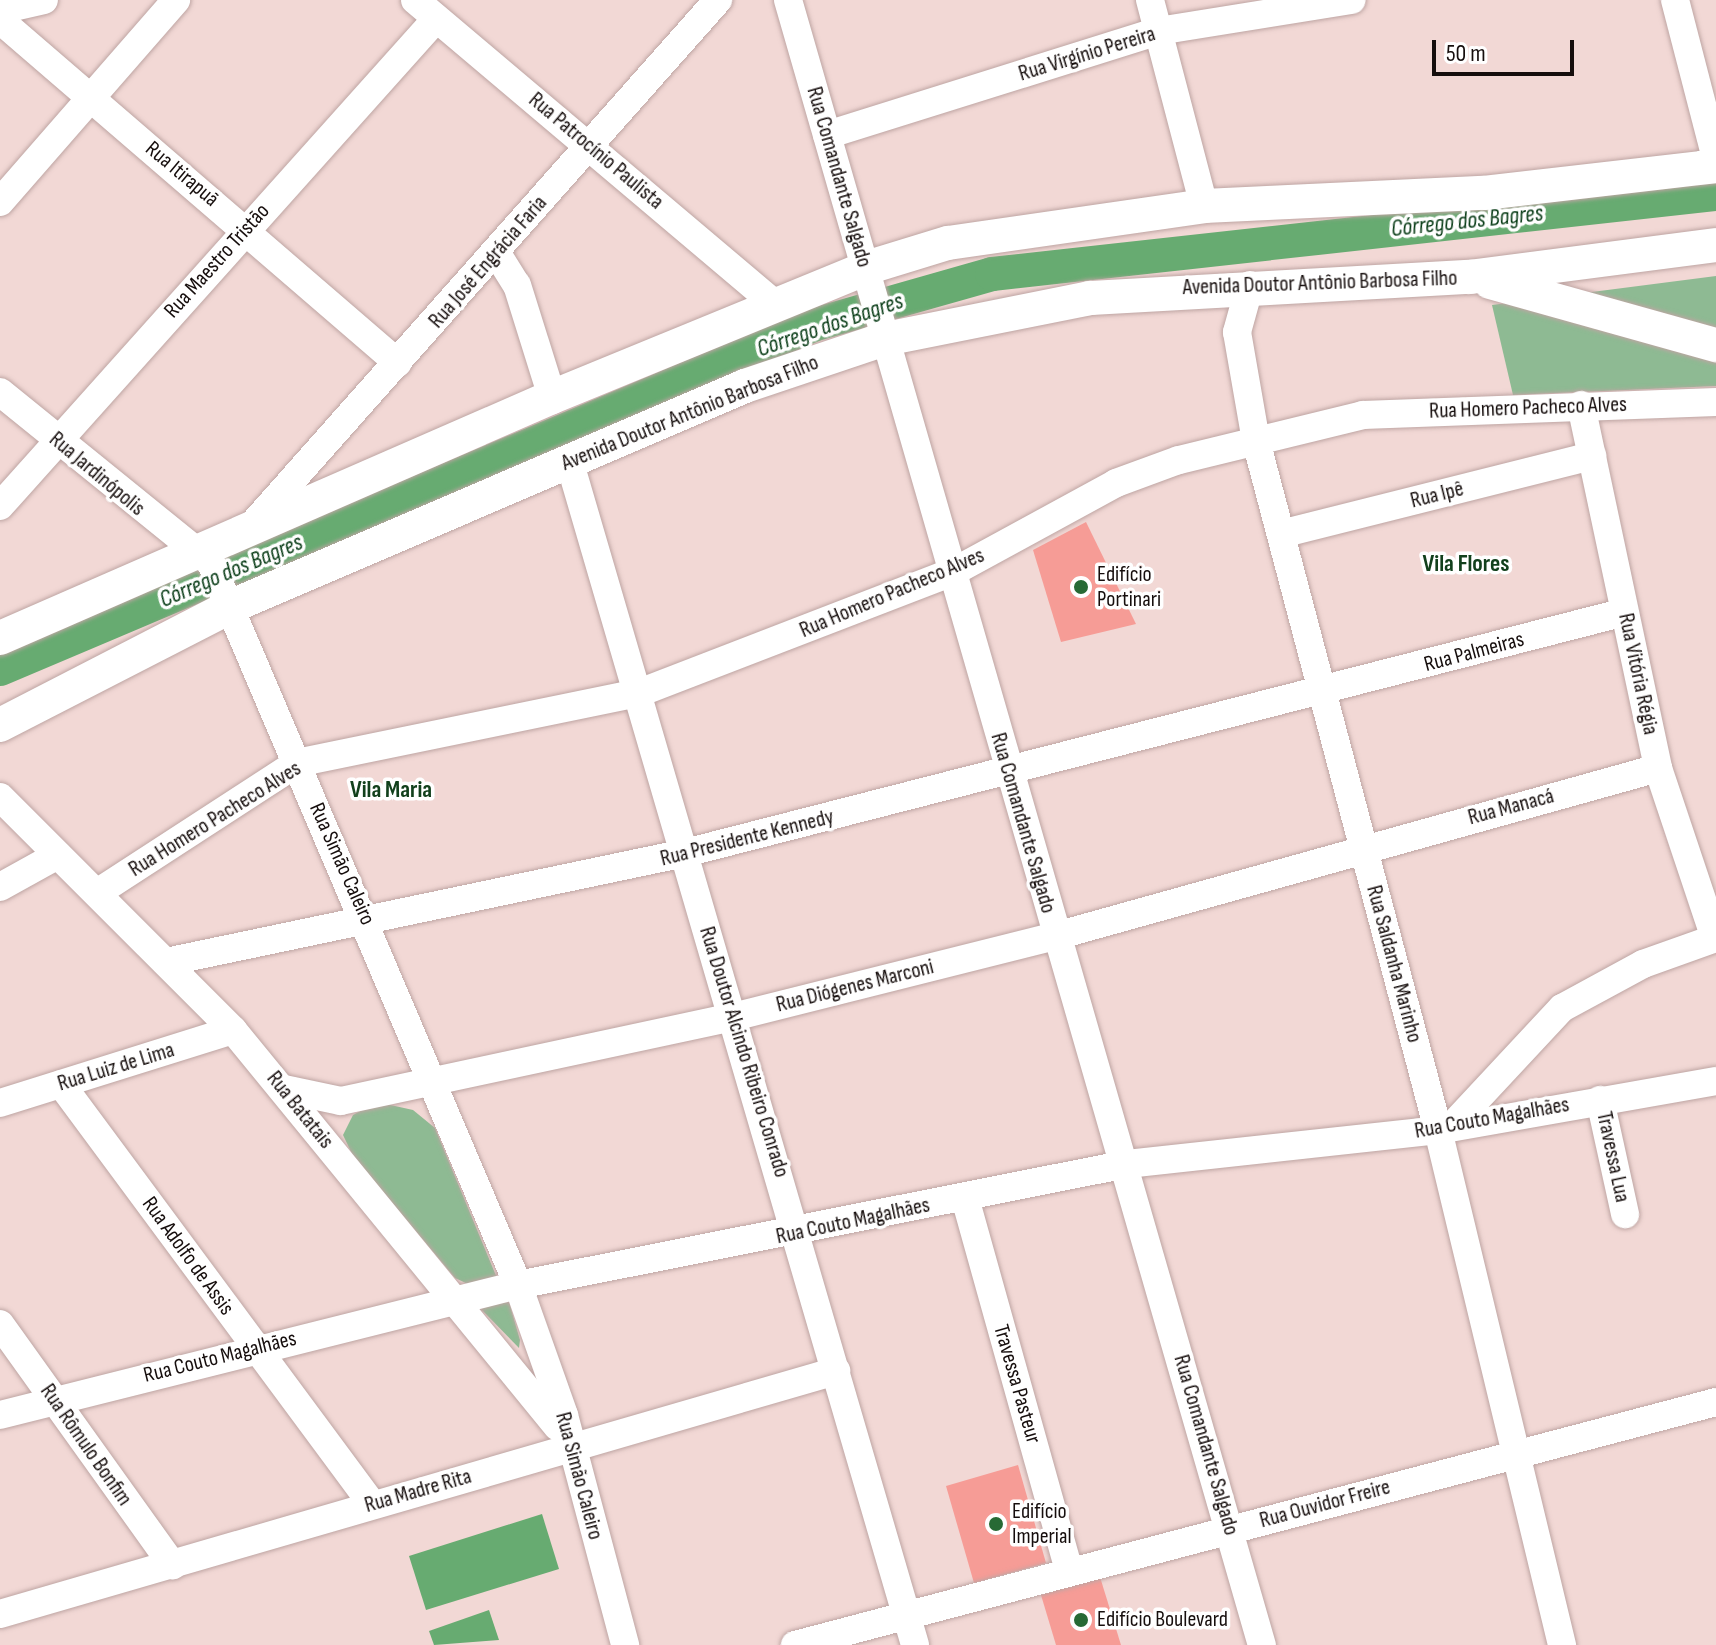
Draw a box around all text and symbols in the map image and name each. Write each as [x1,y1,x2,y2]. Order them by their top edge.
street label: Rua Virgínio Pereira [1015,21,1159,87]
scale bar [1436,24,1578,74]
text: 50 m [1446,39,1486,68]
street label: Rua Comandante Salgado [801,84,877,270]
street label: Rua Patrocínio Paulista [523,87,669,215]
street label: Rua Itirapuã [140,136,224,212]
street label: Rua José Engrácia Faria [423,190,553,334]
street label: Rua Maestro Tristão [159,198,275,324]
water label: Córrego dos Bagres [1390,199,1544,243]
street label: Avenida Doutor Antônio Barbosa Filho [1182,265,1458,301]
water label: Córrego dos Bagres [753,287,907,363]
street label: Avenida Doutor Antônio Barbosa Filho [558,349,822,477]
street label: Rua Homero Pacheco Alves [1429,391,1627,425]
street label: Rua Jardinópolis [44,426,150,522]
street label: Rua Ipê [1408,476,1466,514]
water label: Córrego dos Bagres [155,528,307,614]
street label: Rua Homero Pacheco Alves [796,542,988,644]
district label: Vila Flores [1423,550,1509,578]
place label: Edifício Portinari [1097,561,1161,612]
marker: Edifício Portinari [1072,578,1090,596]
street label: Rua Vitória Régia [1612,611,1664,737]
street label: Rua Palmeiras [1421,626,1527,678]
street label: Rua Comandante Salgado [985,730,1061,916]
street label: Rua Homero Pacheco Alves [124,755,306,883]
district label: Vila Maria [350,776,432,804]
street label: Rua Manacá [1465,783,1557,831]
street label: Rua Simão Caleiro [303,799,381,929]
street label: Rua Presidente Kennedy [658,804,836,872]
street label: Rua Saldanha Marinho [1360,883,1428,1045]
street label: Rua Doutor Alcindo Ribeiro Conrado [693,924,795,1180]
street label: Rua Diógenes Marconi [774,954,936,1018]
street label: Rua Luiz de Lima [55,1037,177,1097]
street label: Rua Batatais [261,1066,339,1154]
street label: Rua Couto Magalhães [1413,1091,1571,1145]
street label: Travessa Lua [1591,1109,1635,1205]
street label: Rua Adolfo de Assis [136,1192,240,1320]
street label: Rua Couto Magalhães [774,1192,932,1250]
street label: Travessa Pasteur [987,1322,1047,1446]
street label: Rua Couto Magalhães [141,1325,299,1389]
street label: Rua Comandante Salgado [1168,1352,1244,1538]
street label: Rua Rômulo Bonfim [34,1379,138,1511]
street label: Rua Simão Caleiro [549,1409,609,1543]
street label: Rua Madre Rita [362,1463,474,1519]
street label: Rua Ouvidor Freire [1257,1474,1393,1534]
place label: Edifício Imperial [1012,1498,1071,1550]
marker: Edifício Imperial [987,1515,1005,1533]
place label: Edifício Boulevard [1097,1607,1228,1633]
marker: Edifício Boulevard [1072,1611,1090,1629]

